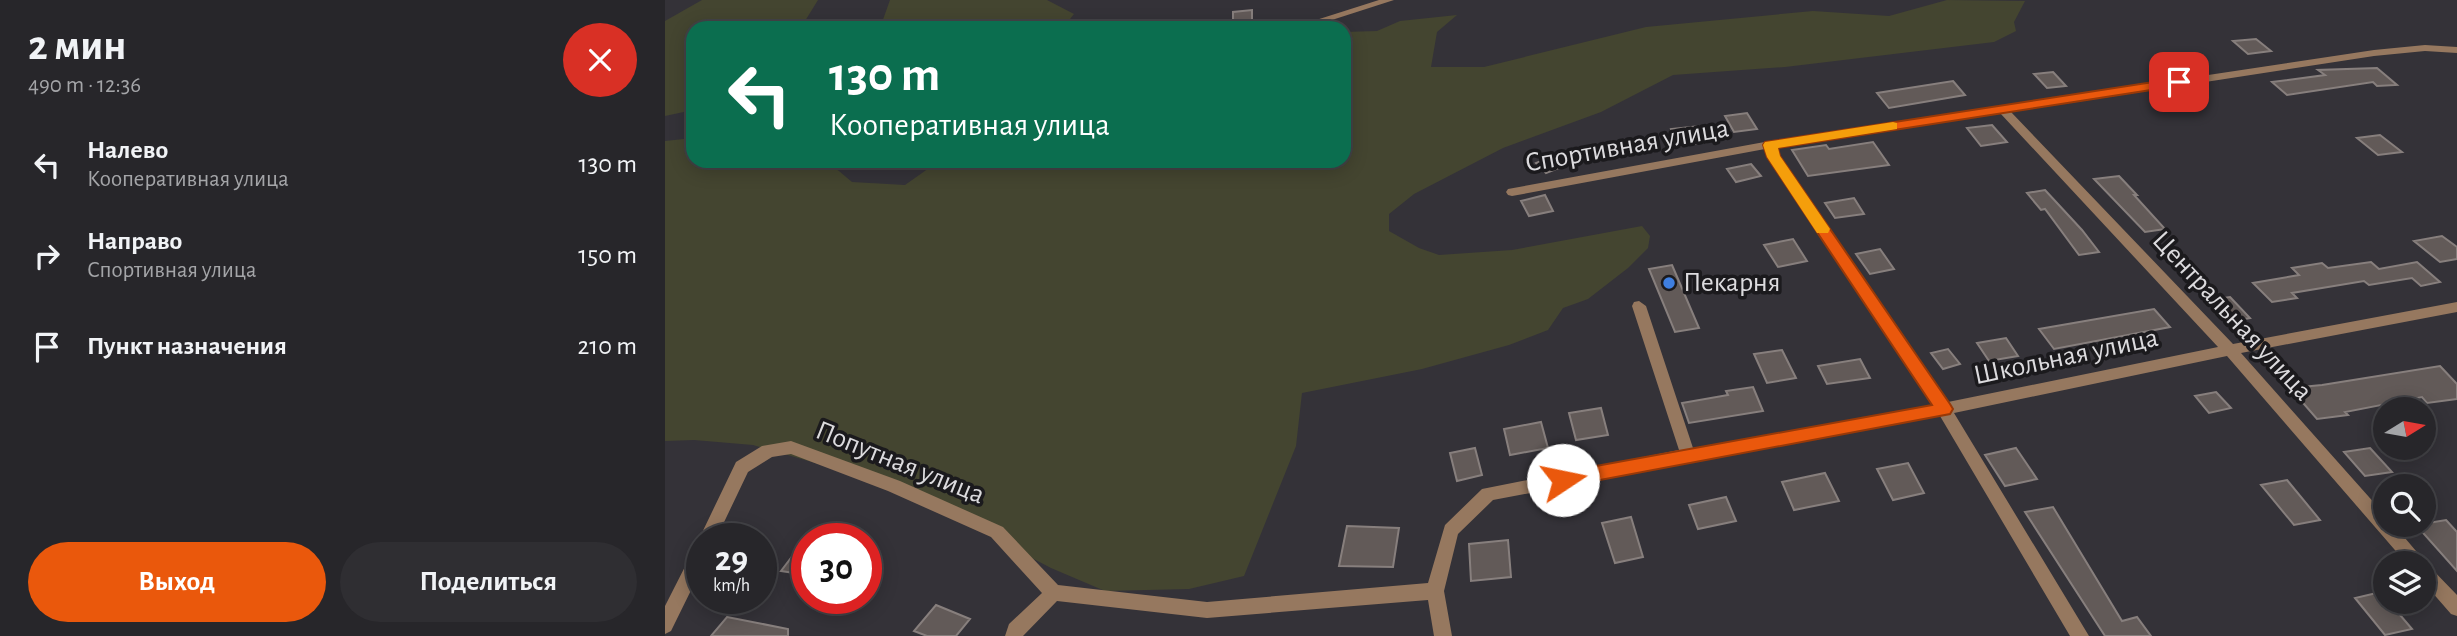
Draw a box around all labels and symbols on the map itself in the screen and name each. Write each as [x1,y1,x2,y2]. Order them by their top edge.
pin [2149,52,2209,112]
street label: Спортивная улица [1523,114,1731,178]
street label: Центральная улица [2147,226,2317,406]
place label: Пекарня [1683,269,1781,297]
marker: Пекарня [1661,275,1677,291]
street label: Школьная улица [1971,324,2161,390]
north arrow [2373,397,2436,460]
street label: Попутная улица [812,416,989,510]
position arrow [1526,443,1600,517]
speed limit sign: 30 [791,523,882,614]

